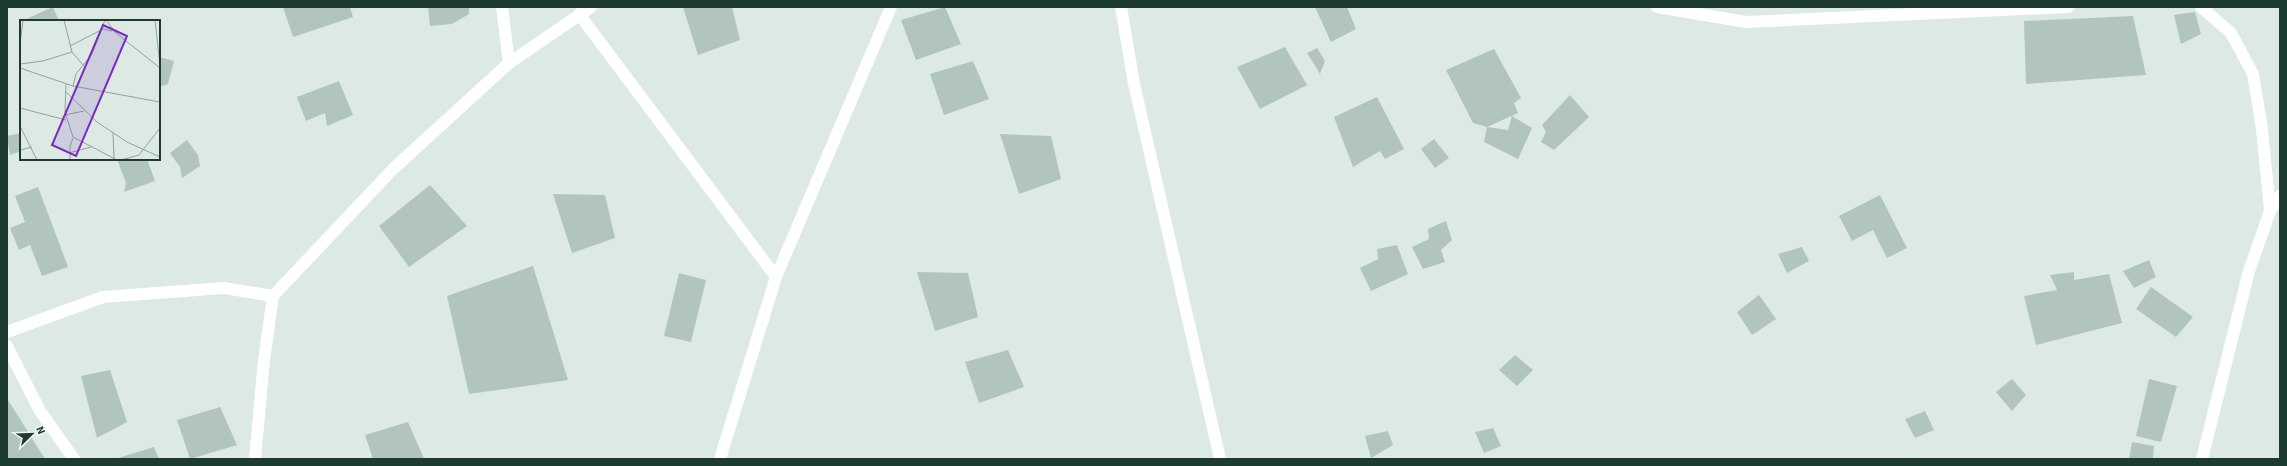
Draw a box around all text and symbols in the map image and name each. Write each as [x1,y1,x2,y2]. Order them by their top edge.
inset map [20,20,160,160]
north arrow [12,414,52,454]
text: N [32,424,49,437]

